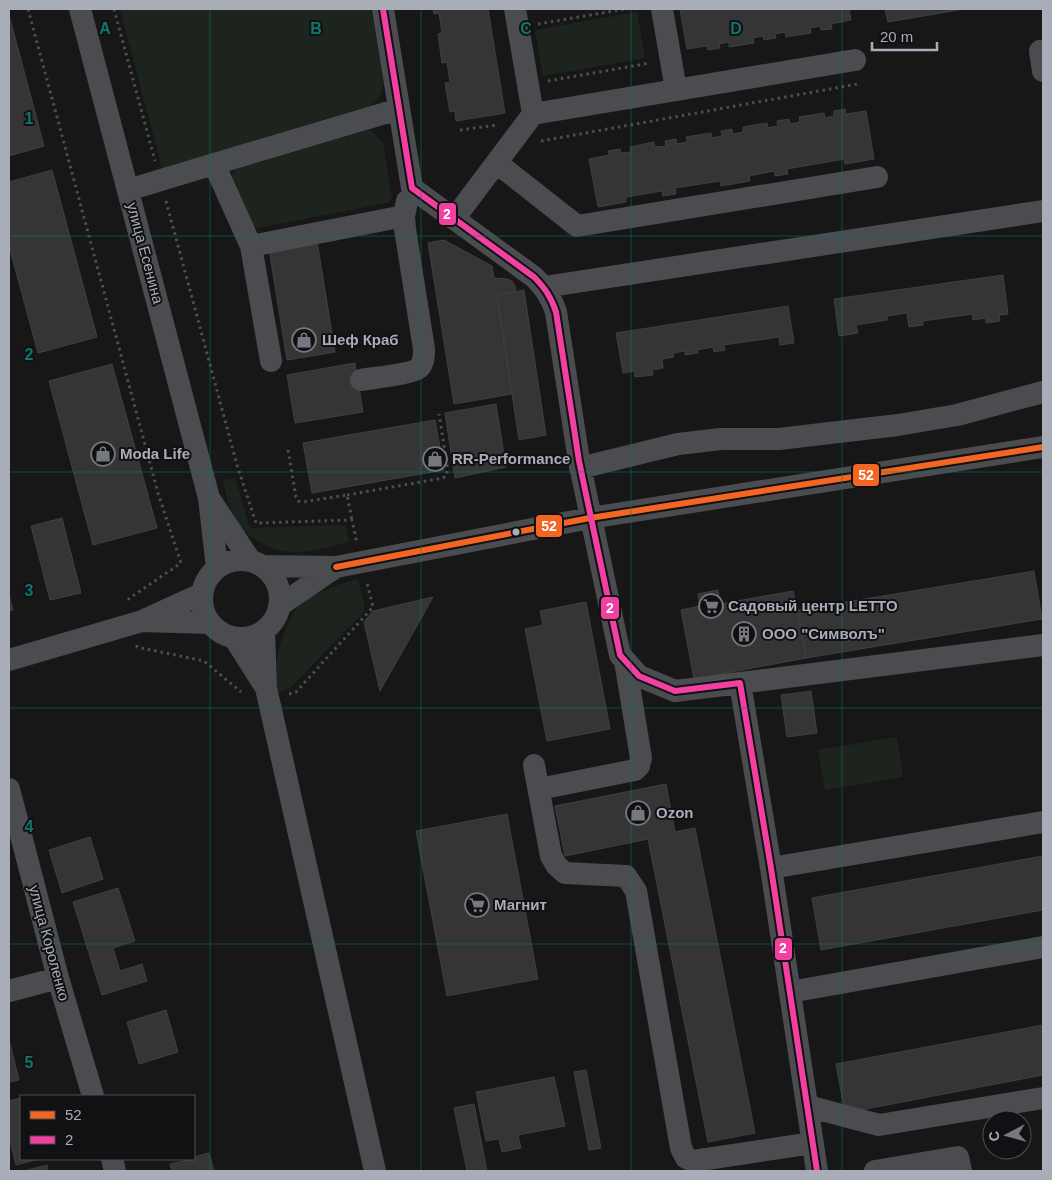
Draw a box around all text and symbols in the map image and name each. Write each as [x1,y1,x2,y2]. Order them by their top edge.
text: A [99,20,111,37]
text: B [310,20,322,37]
text: C [520,20,532,37]
text: D [730,20,742,37]
scale bar [872,20,937,52]
text: 20 m [880,28,913,45]
text: 1 [25,110,34,127]
street label: улица Есенина [124,200,167,306]
line badge: 2 [438,202,457,226]
text: 2 [443,206,451,222]
shop icon: Шеф Краб [291,327,317,353]
place label: Шеф Краб [322,331,399,348]
text: 2 [25,346,34,363]
shop icon: Moda Life [90,441,116,467]
place label: Moda Life [120,445,190,462]
shop icon: RR-Performance [422,446,448,472]
place label: RR-Performance [452,450,570,467]
line badge: 52 [852,463,880,487]
text: 52 [858,467,874,483]
line badge: 52 [535,514,563,538]
text: 52 [541,518,557,534]
unlabelled marker [511,527,521,537]
text: 3 [25,582,34,599]
supermarket icon: Садовый центр LETTO [698,593,724,619]
line badge: 2 [600,596,620,620]
place label: Садовый центр LETTO [728,597,898,614]
text: 2 [606,600,614,616]
building icon: ООО "Символъ" [731,621,757,647]
place label: ООО "Символъ" [762,625,885,642]
shop icon: Ozon [625,800,651,826]
place label: Ozon [656,804,694,821]
text: 4 [25,818,34,835]
street label: улица Короленко [26,883,73,1003]
supermarket icon: Магнит [464,892,490,918]
place label: Магнит [494,896,547,913]
line badge: 2 [774,937,793,961]
text: 2 [779,940,787,956]
text: 5 [25,1054,34,1071]
legend [20,1095,195,1160]
text: 52 [65,1106,82,1123]
north arrow [982,1110,1032,1160]
text: С [986,1130,1003,1142]
text: 2 [65,1131,73,1148]

